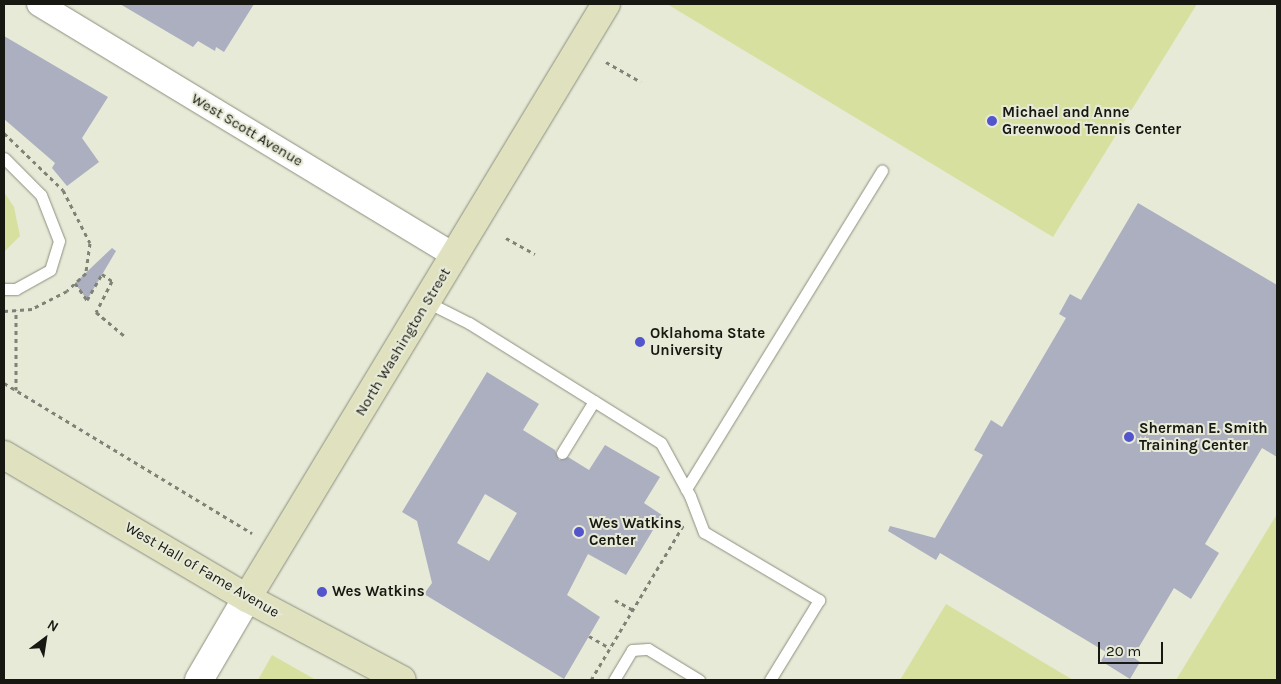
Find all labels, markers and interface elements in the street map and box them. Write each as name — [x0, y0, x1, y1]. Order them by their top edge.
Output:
street label: West Scott Avenue — [188, 90, 306, 170]
place label: Michael and Anne Greenwood Tennis Center — [1002, 103, 1181, 138]
marker: Michael and Anne Greenwood Tennis Center — [986, 115, 998, 127]
street label: North Washington Street — [352, 265, 454, 419]
place label: Oklahoma State University — [650, 324, 765, 359]
marker: Oklahoma State University — [634, 336, 646, 348]
place label: Sherman E. Smith Training Center — [1139, 419, 1268, 454]
marker: Sherman E. Smith Training Center — [1123, 431, 1135, 443]
place label: Wes Watkins Center — [589, 514, 682, 549]
street label: West Hall of Fame Avenue — [122, 518, 282, 622]
marker: Wes Watkins Center — [573, 526, 585, 538]
place label: Wes Watkins — [332, 583, 425, 601]
marker: Wes Watkins — [316, 586, 328, 598]
north arrow — [20, 614, 70, 664]
text: N — [44, 616, 62, 636]
scale bar — [1101, 632, 1166, 664]
text: 20 m — [1106, 642, 1141, 660]

